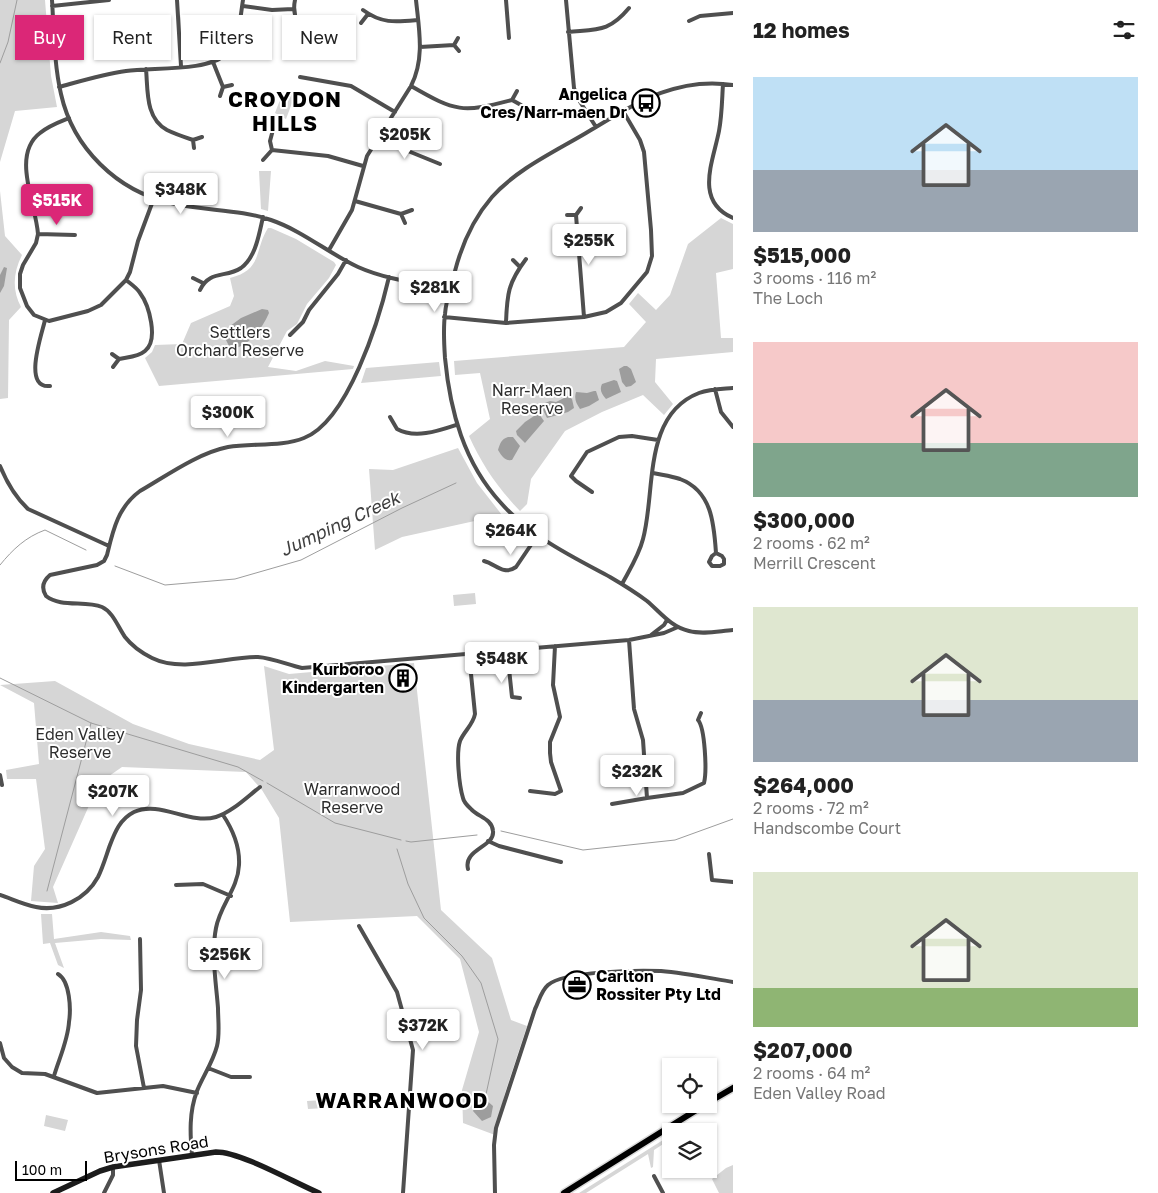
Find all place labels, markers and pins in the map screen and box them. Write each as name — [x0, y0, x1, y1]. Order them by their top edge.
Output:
place label: Angelica Cres/Narr-maen Dr — [480, 84, 627, 122]
bus stop icon: Angelica Cres/Narr-maen Dr — [631, 88, 661, 118]
pin: $205K — [370, 118, 440, 160]
pin: $348K — [146, 172, 216, 215]
pin: $515K — [22, 184, 92, 226]
pin: $255K — [554, 224, 624, 266]
pin: $281K — [400, 270, 470, 313]
pin: $300K — [193, 396, 263, 438]
pin: $264K — [476, 514, 546, 556]
pin: $548K — [467, 642, 537, 684]
place label: Kurboroo Kindergarten — [282, 659, 384, 697]
building icon: Kurboroo Kindergarten — [388, 663, 418, 693]
pin: $232K — [602, 754, 672, 797]
pin: $207K — [78, 774, 148, 817]
pin: $256K — [190, 938, 260, 980]
place label: Carlton Rossiter Pty Ltd — [596, 966, 721, 1004]
office icon: Carlton Rossiter Pty Ltd — [562, 970, 592, 1000]
pin: $372K — [388, 1008, 458, 1051]

